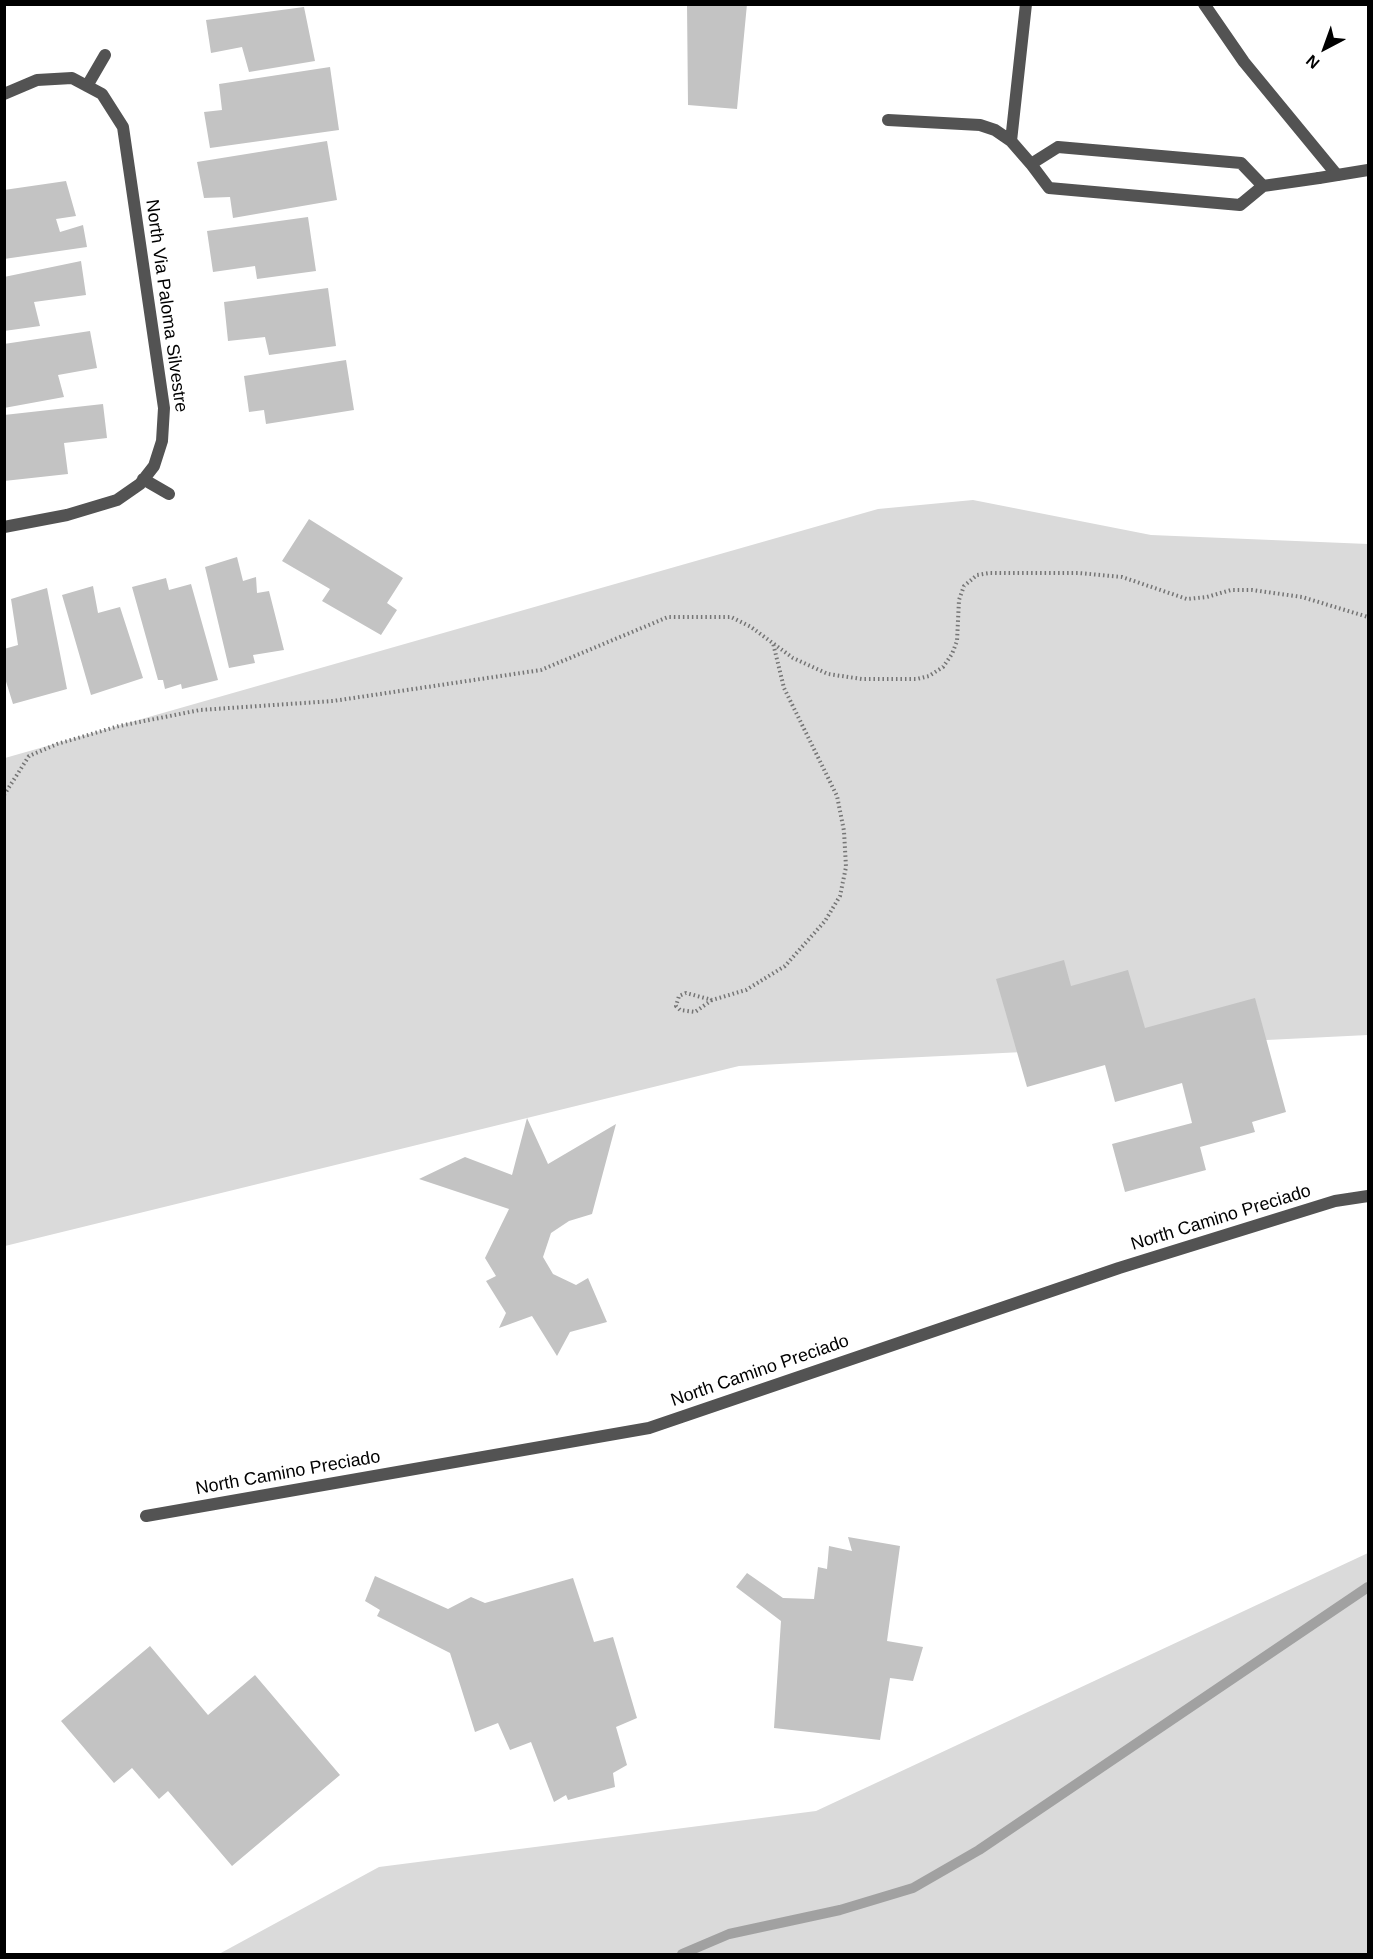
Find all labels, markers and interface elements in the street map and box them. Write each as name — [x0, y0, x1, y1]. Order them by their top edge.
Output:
north arrow — [1295, 18, 1355, 78]
text: N — [1303, 52, 1323, 72]
street label: North Via Paloma Silvestre — [140, 198, 192, 414]
street label: North Camino Preciado — [1128, 1180, 1314, 1256]
street label: North Camino Preciado — [668, 1330, 852, 1412]
street label: North Camino Preciado — [194, 1446, 382, 1500]

